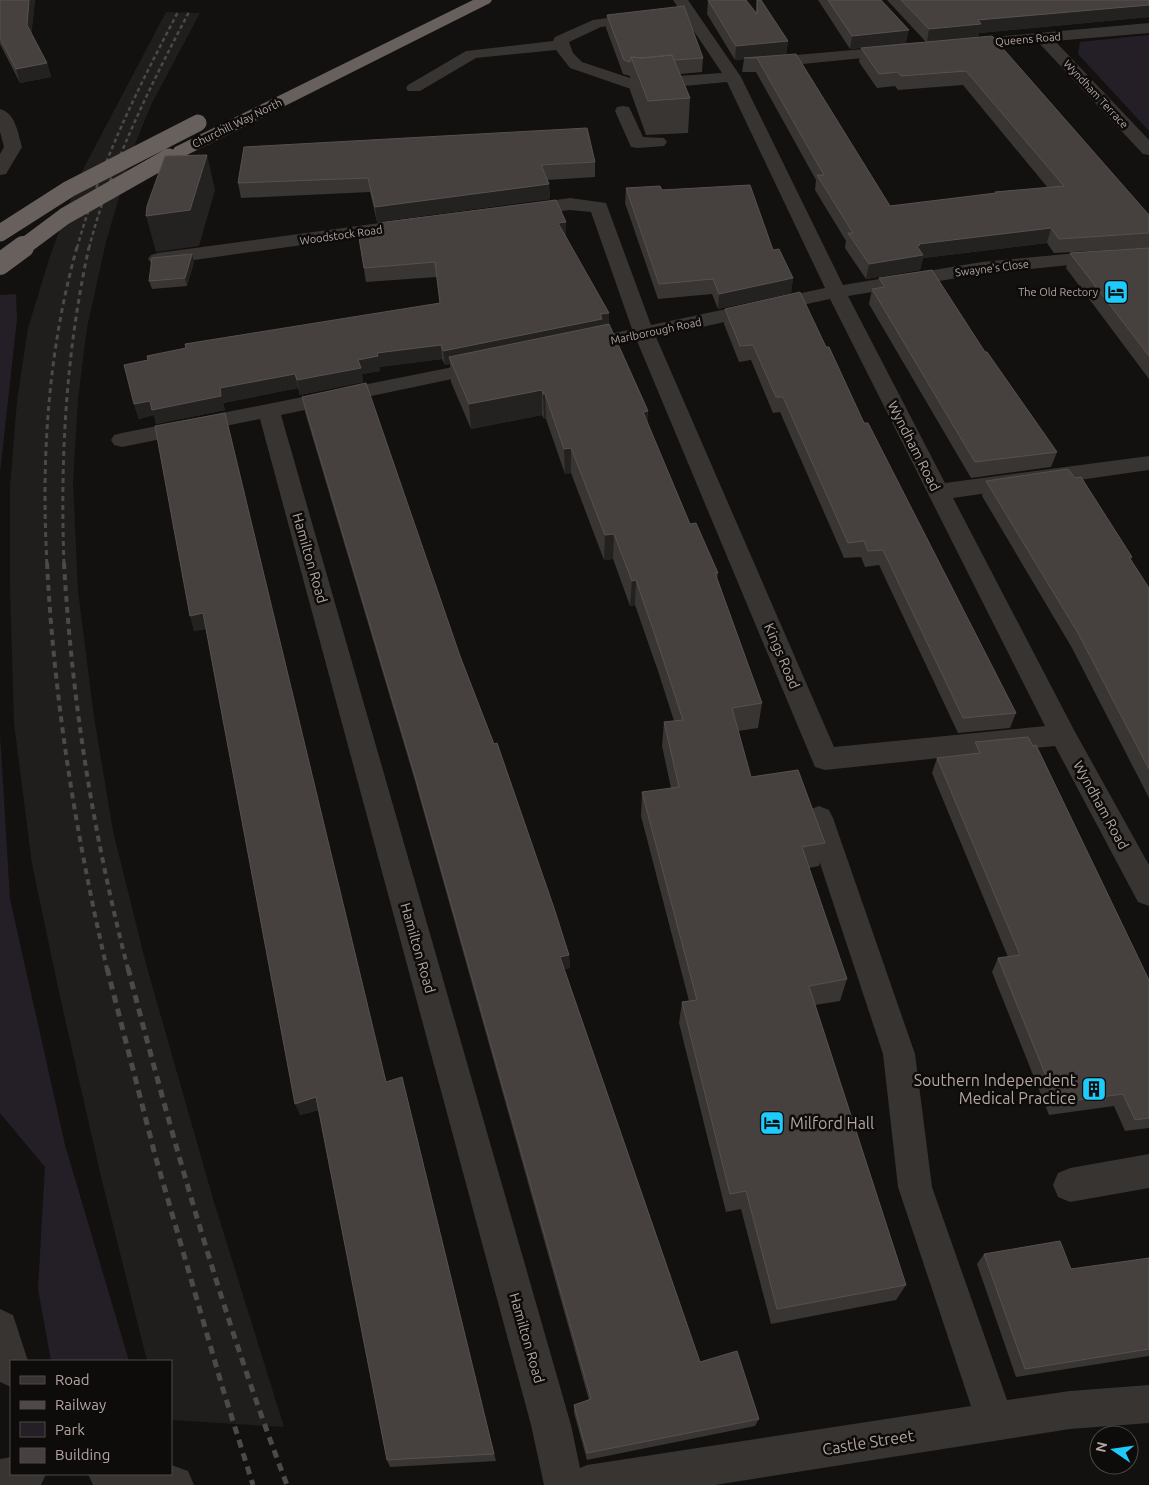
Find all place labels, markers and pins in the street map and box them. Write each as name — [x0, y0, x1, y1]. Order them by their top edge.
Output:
hotel icon: The Old Rectory — [1103, 279, 1129, 305]
place label: The Old Rectory — [1018, 286, 1099, 298]
place label: Southern Independent Medical Practice — [914, 1071, 1077, 1107]
building icon: Southern Independent Medical Practice — [1081, 1076, 1107, 1102]
hotel icon: Milford Hall — [759, 1110, 785, 1136]
place label: Milford Hall — [790, 1114, 874, 1132]

